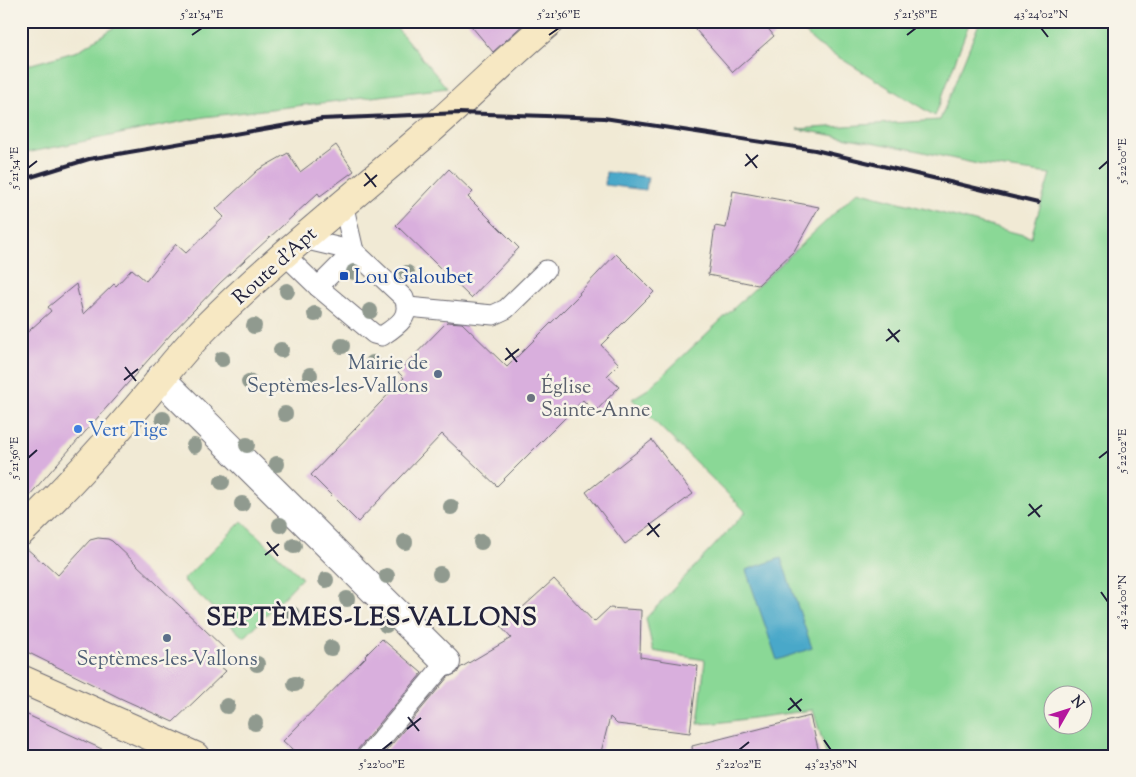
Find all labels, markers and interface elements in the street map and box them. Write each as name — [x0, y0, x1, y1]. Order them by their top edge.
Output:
text: 5°21'54"E — [180, 6, 224, 24]
text: 5°21'56"E — [537, 6, 581, 24]
text: 5°21'58"E — [894, 6, 938, 24]
text: 43°24'02"N — [1014, 6, 1068, 24]
text: 5°22'00"E — [1114, 138, 1132, 185]
text: 5°21'54"E — [6, 146, 24, 190]
street label: Route d'Apt — [227, 221, 324, 313]
place label: Lou Galoubet — [354, 264, 473, 293]
marker: Lou Galoubet — [338, 270, 350, 282]
place label: Mairie de Septèmes-les-Vallons — [247, 350, 428, 402]
marker: Mairie de Septèmes-les-Vallons — [432, 368, 444, 380]
place label: Église Sainte-Anne — [541, 373, 650, 426]
marker: Église Sainte-Anne — [525, 392, 537, 404]
place label: Vert Tige — [88, 417, 168, 446]
marker: Vert Tige — [72, 423, 84, 435]
text: 5°22'02"E — [1114, 428, 1132, 474]
text: 5°21'56"E — [6, 436, 24, 480]
text: 43°24'00"N — [1114, 574, 1132, 629]
district label: SEPTÈMES-LES-VALLONS — [206, 601, 538, 637]
marker: Septèmes-les-Vallons — [161, 632, 173, 644]
place label: Septèmes-les-Vallons — [76, 646, 258, 675]
north arrow — [1044, 684, 1094, 734]
text: N — [1065, 692, 1088, 714]
text: 5°22'00"E — [358, 756, 405, 774]
text: 5°22'02"E — [716, 756, 762, 774]
text: 43°23'58"N — [805, 756, 857, 774]

